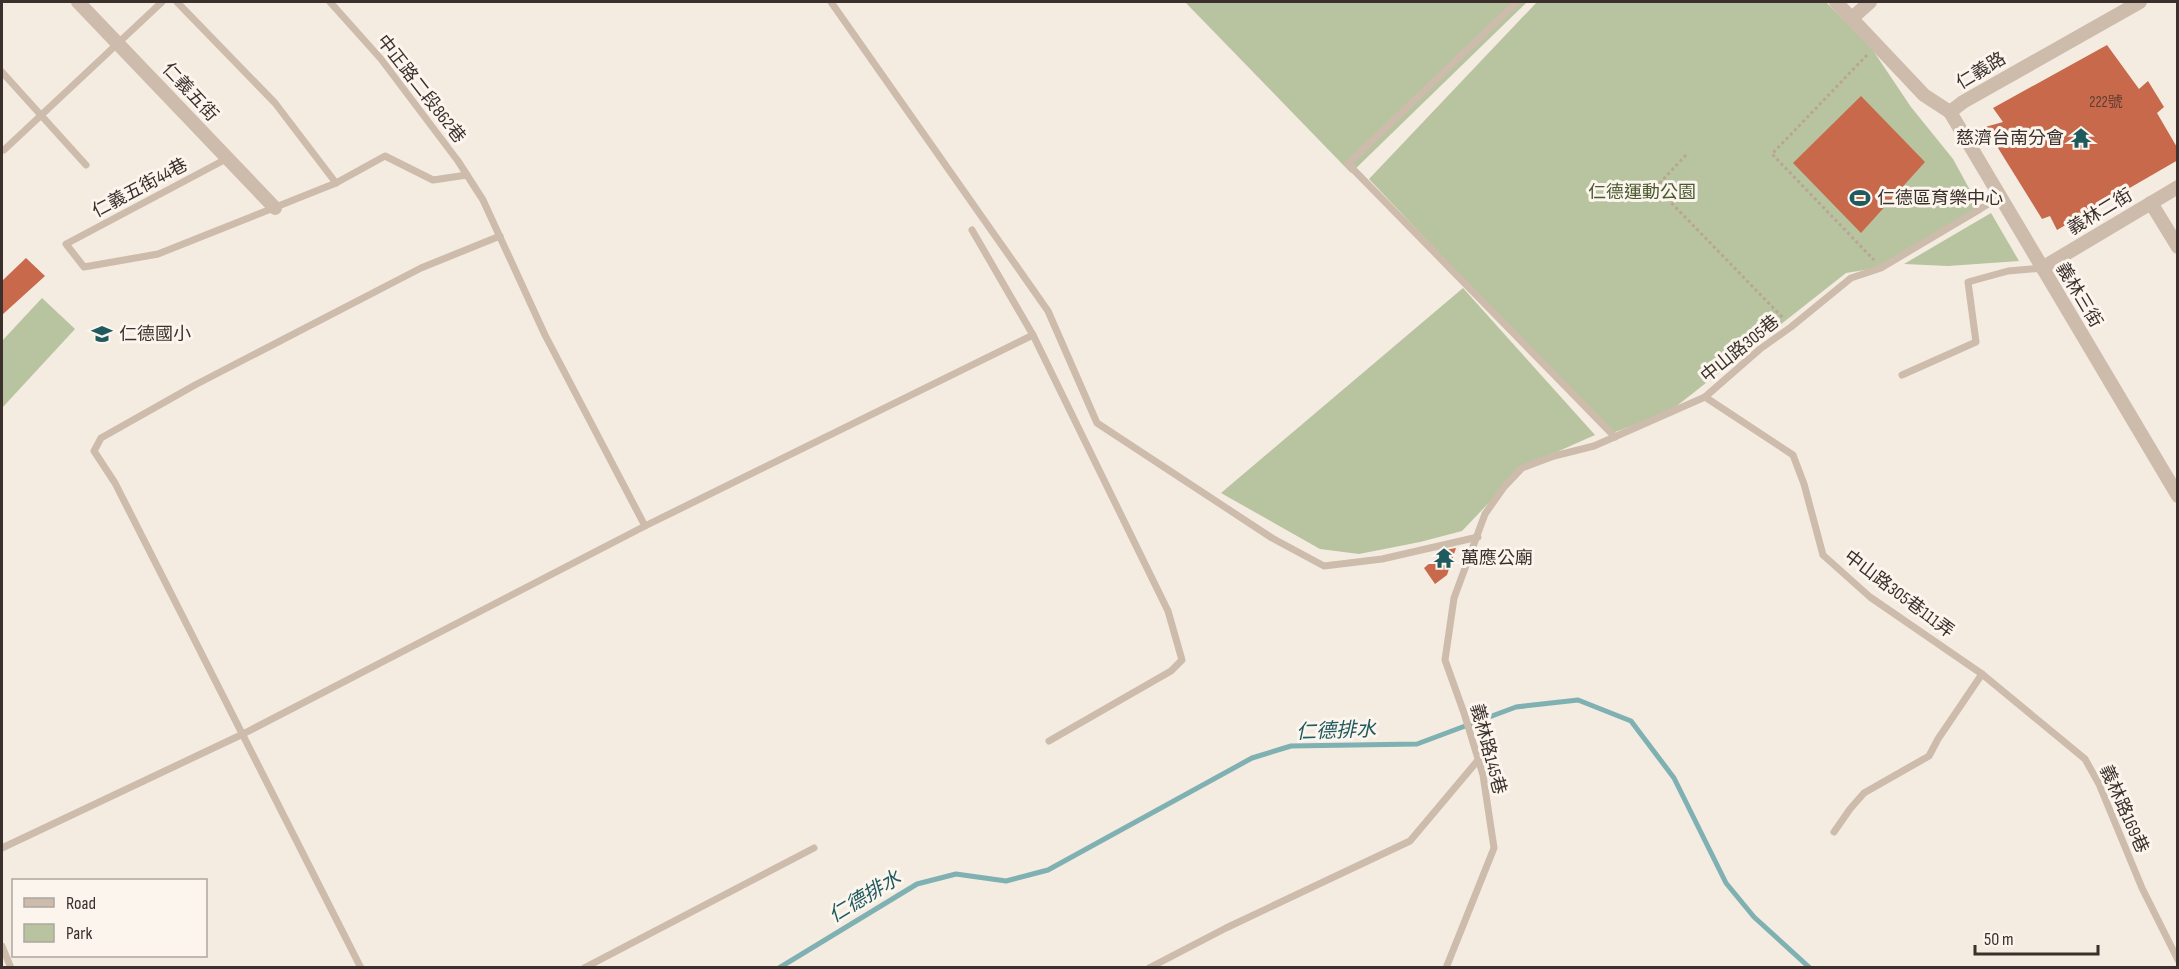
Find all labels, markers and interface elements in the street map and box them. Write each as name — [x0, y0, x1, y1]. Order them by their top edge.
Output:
street label: 中正路二段862巷 — [372, 31, 470, 147]
street label: 仁義路 — [1952, 48, 2010, 94]
street label: 仁義五街 — [158, 59, 222, 125]
house number: 222號 — [2089, 93, 2123, 112]
temple icon: 慈濟台南分會 — [2069, 126, 2093, 150]
place label: 慈濟台南分會 — [1956, 128, 2064, 149]
street label: 仁義五街44巷 — [89, 154, 191, 222]
park label: 仁德運動公園 — [1588, 182, 1696, 203]
street label: 義林二街 — [2064, 184, 2136, 240]
sports icon: 仁德區育樂中心 — [1848, 186, 1872, 210]
place label: 仁德區育樂中心 — [1877, 188, 2003, 209]
street label: 義林三街 — [2051, 259, 2107, 331]
street label: 中山路305巷 — [1697, 311, 1783, 387]
school or university icon: 仁德國小 — [90, 322, 114, 346]
place label: 仁德國小 — [119, 324, 191, 345]
temple icon: 萬應公廟 — [1432, 546, 1456, 570]
street label: 中山路305巷111弄 — [1840, 546, 1958, 642]
place label: 萬應公廟 — [1461, 548, 1533, 569]
street label: 義林路145巷 — [1466, 701, 1510, 797]
water label: 仁德排水 — [1296, 718, 1377, 744]
street label: 義林路169巷 — [2095, 762, 2153, 856]
water label: 仁德排水 — [825, 866, 906, 928]
legend — [12, 879, 207, 957]
text: Road — [66, 893, 96, 914]
scale bar — [1975, 918, 2098, 956]
text: Park — [66, 923, 92, 944]
text: 50 m — [1984, 929, 2014, 950]

